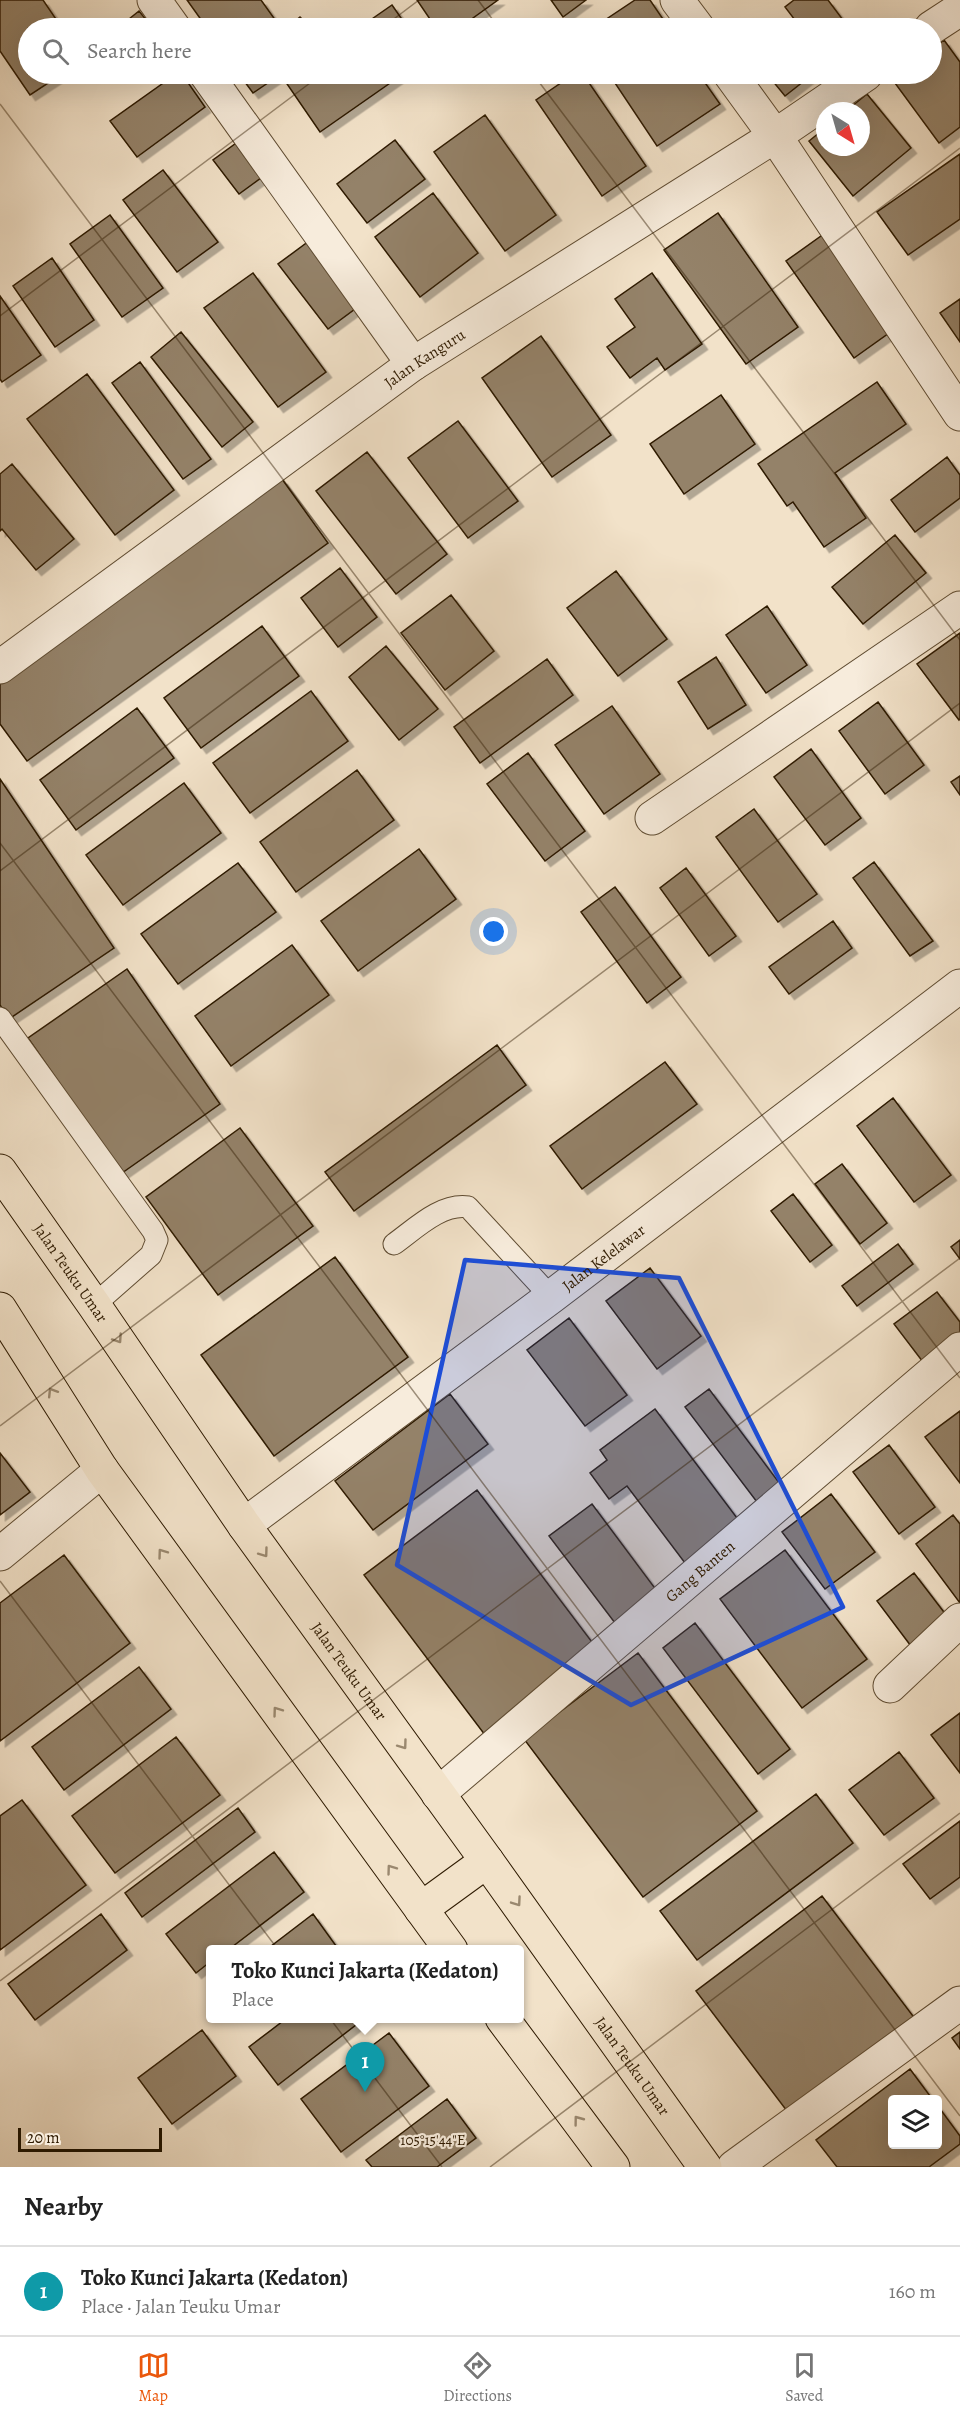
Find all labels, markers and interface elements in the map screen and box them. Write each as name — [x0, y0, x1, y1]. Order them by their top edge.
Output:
search box — [18, 18, 942, 84]
icon: search — [39, 35, 72, 68]
text: Search here — [87, 36, 192, 66]
north arrow — [816, 102, 870, 156]
street label: Jalan Kanguru — [380, 324, 470, 394]
your location — [479, 917, 508, 946]
street label: Jalan Teuku Umar — [28, 1219, 113, 1327]
street label: Jalan Kelelawar — [558, 1219, 650, 1297]
one-way arrow — [111, 1333, 122, 1344]
one-way arrow — [48, 1388, 60, 1398]
street label: Gang Banten — [661, 1536, 740, 1608]
one-way arrow — [256, 1546, 267, 1557]
one-way arrow — [158, 1548, 169, 1559]
street label: Jalan Teuku Umar — [306, 1618, 392, 1725]
one-way arrow — [273, 1706, 284, 1717]
one-way arrow — [395, 1738, 406, 1749]
one-way arrow — [388, 1864, 399, 1875]
one-way arrow — [510, 1896, 521, 1907]
popup — [206, 1945, 524, 2023]
text: Toko Kunci Jakarta (Kedaton) — [231, 1956, 499, 1986]
text: Place — [231, 1986, 274, 2013]
street label: Jalan Teuku Umar — [589, 2013, 675, 2120]
pin: 1 — [346, 2042, 385, 2092]
map controls — [888, 2095, 942, 2149]
button: layers — [888, 2095, 942, 2149]
one-way arrow — [574, 2116, 585, 2127]
scale bar — [18, 2125, 162, 2152]
text: 20 m — [27, 2127, 60, 2149]
text: 105°15'44"E — [400, 2130, 466, 2150]
text: Nearby — [24, 2189, 103, 2224]
text: Toko Kunci Jakarta (Kedaton) — [81, 2263, 348, 2293]
text: 1 — [40, 2278, 47, 2305]
text: 160 m — [889, 2278, 936, 2305]
text: Place · Jalan Teuku Umar — [81, 2293, 281, 2320]
tab: Map — [137, 2349, 170, 2407]
tab: Directions — [443, 2349, 512, 2407]
tab: Saved — [785, 2349, 823, 2407]

